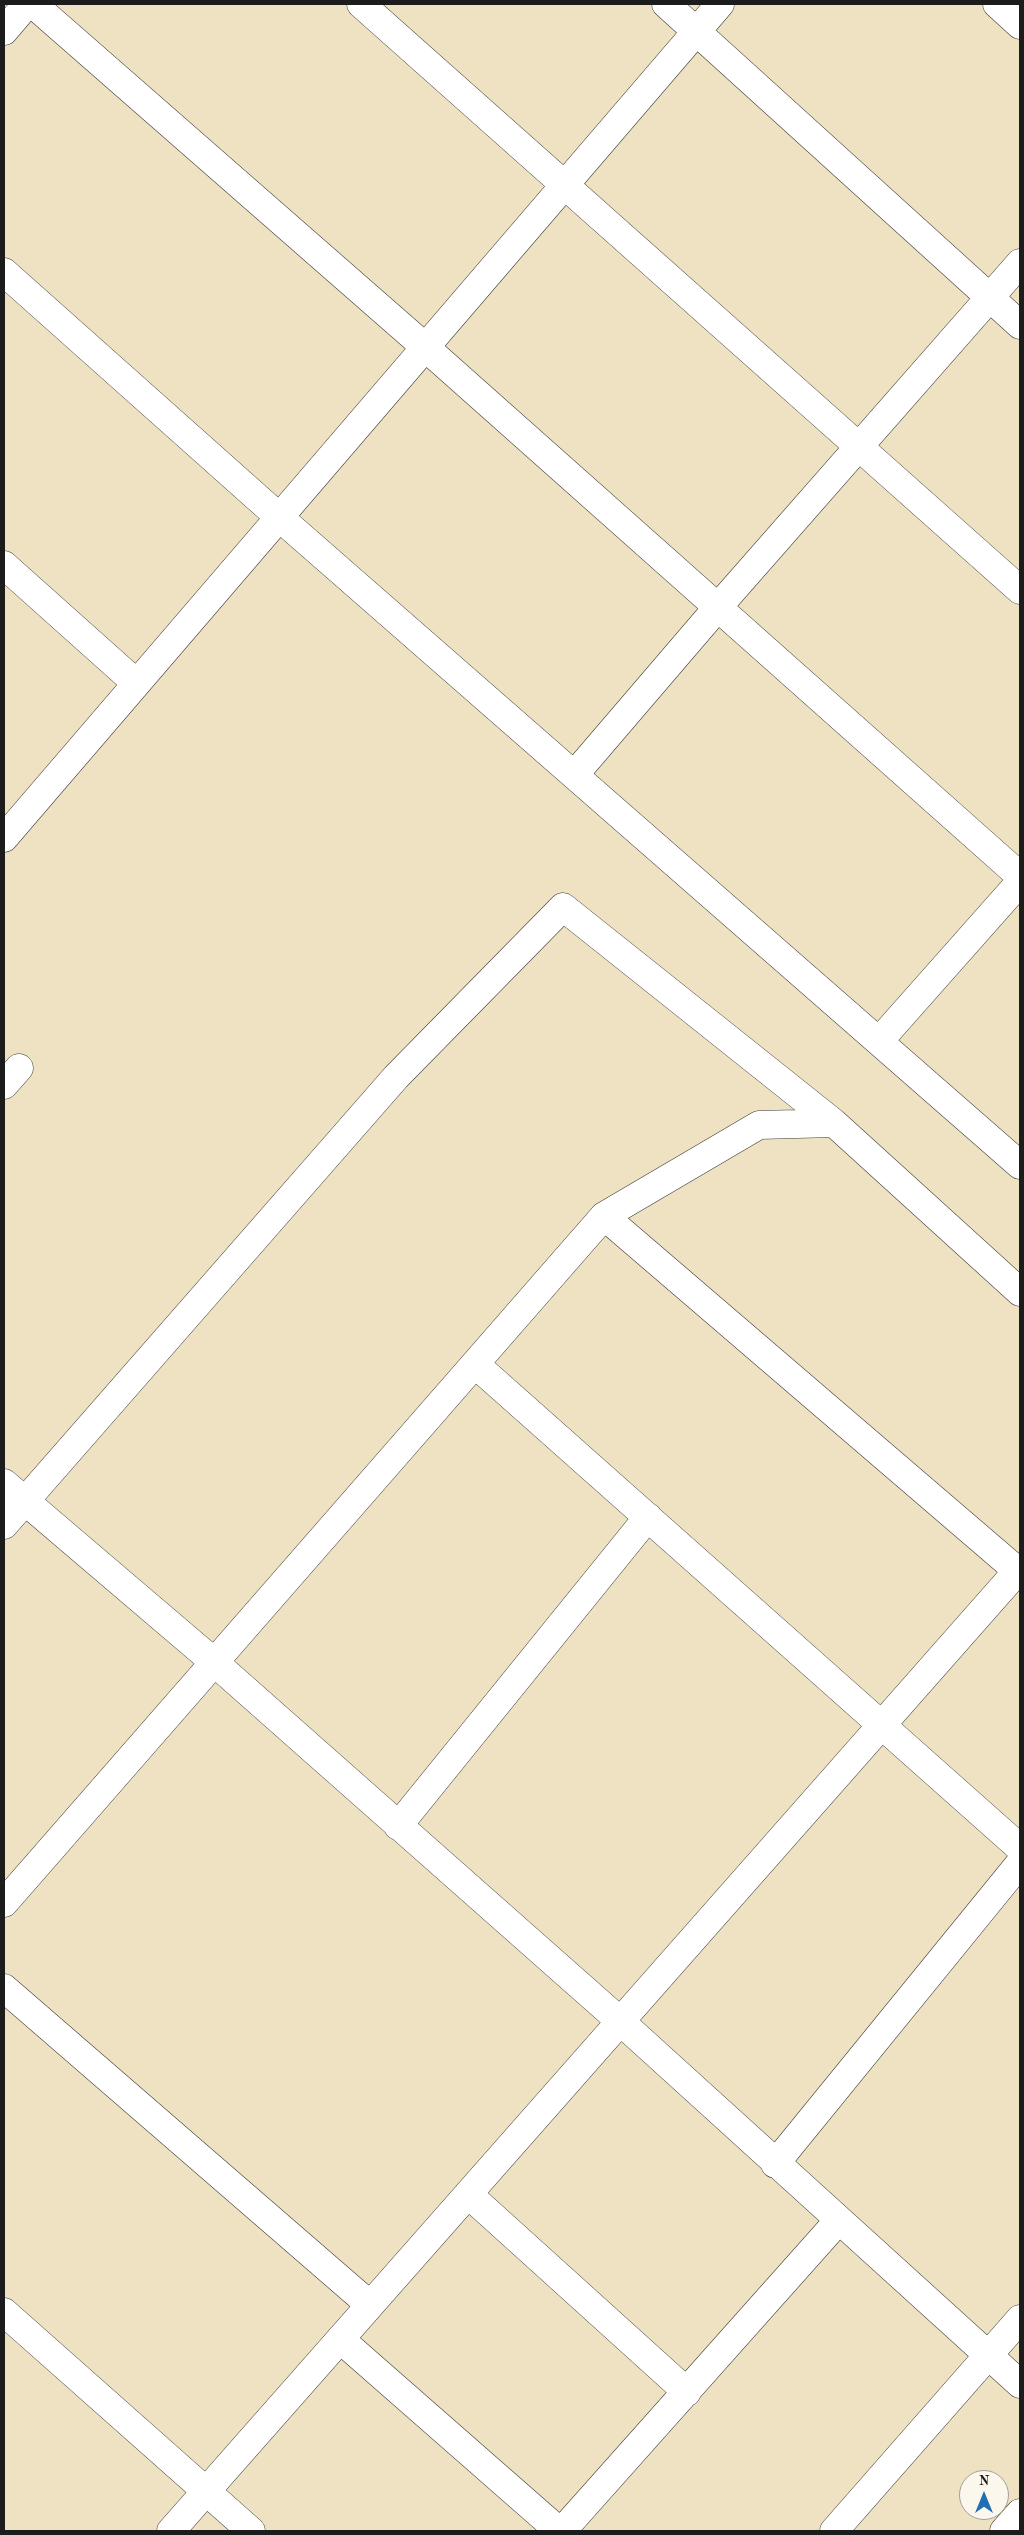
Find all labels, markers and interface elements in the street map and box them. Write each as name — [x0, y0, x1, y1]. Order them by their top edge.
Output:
north arrow — [959, 2470, 1009, 2520]
text: N — [979, 2474, 989, 2488]

